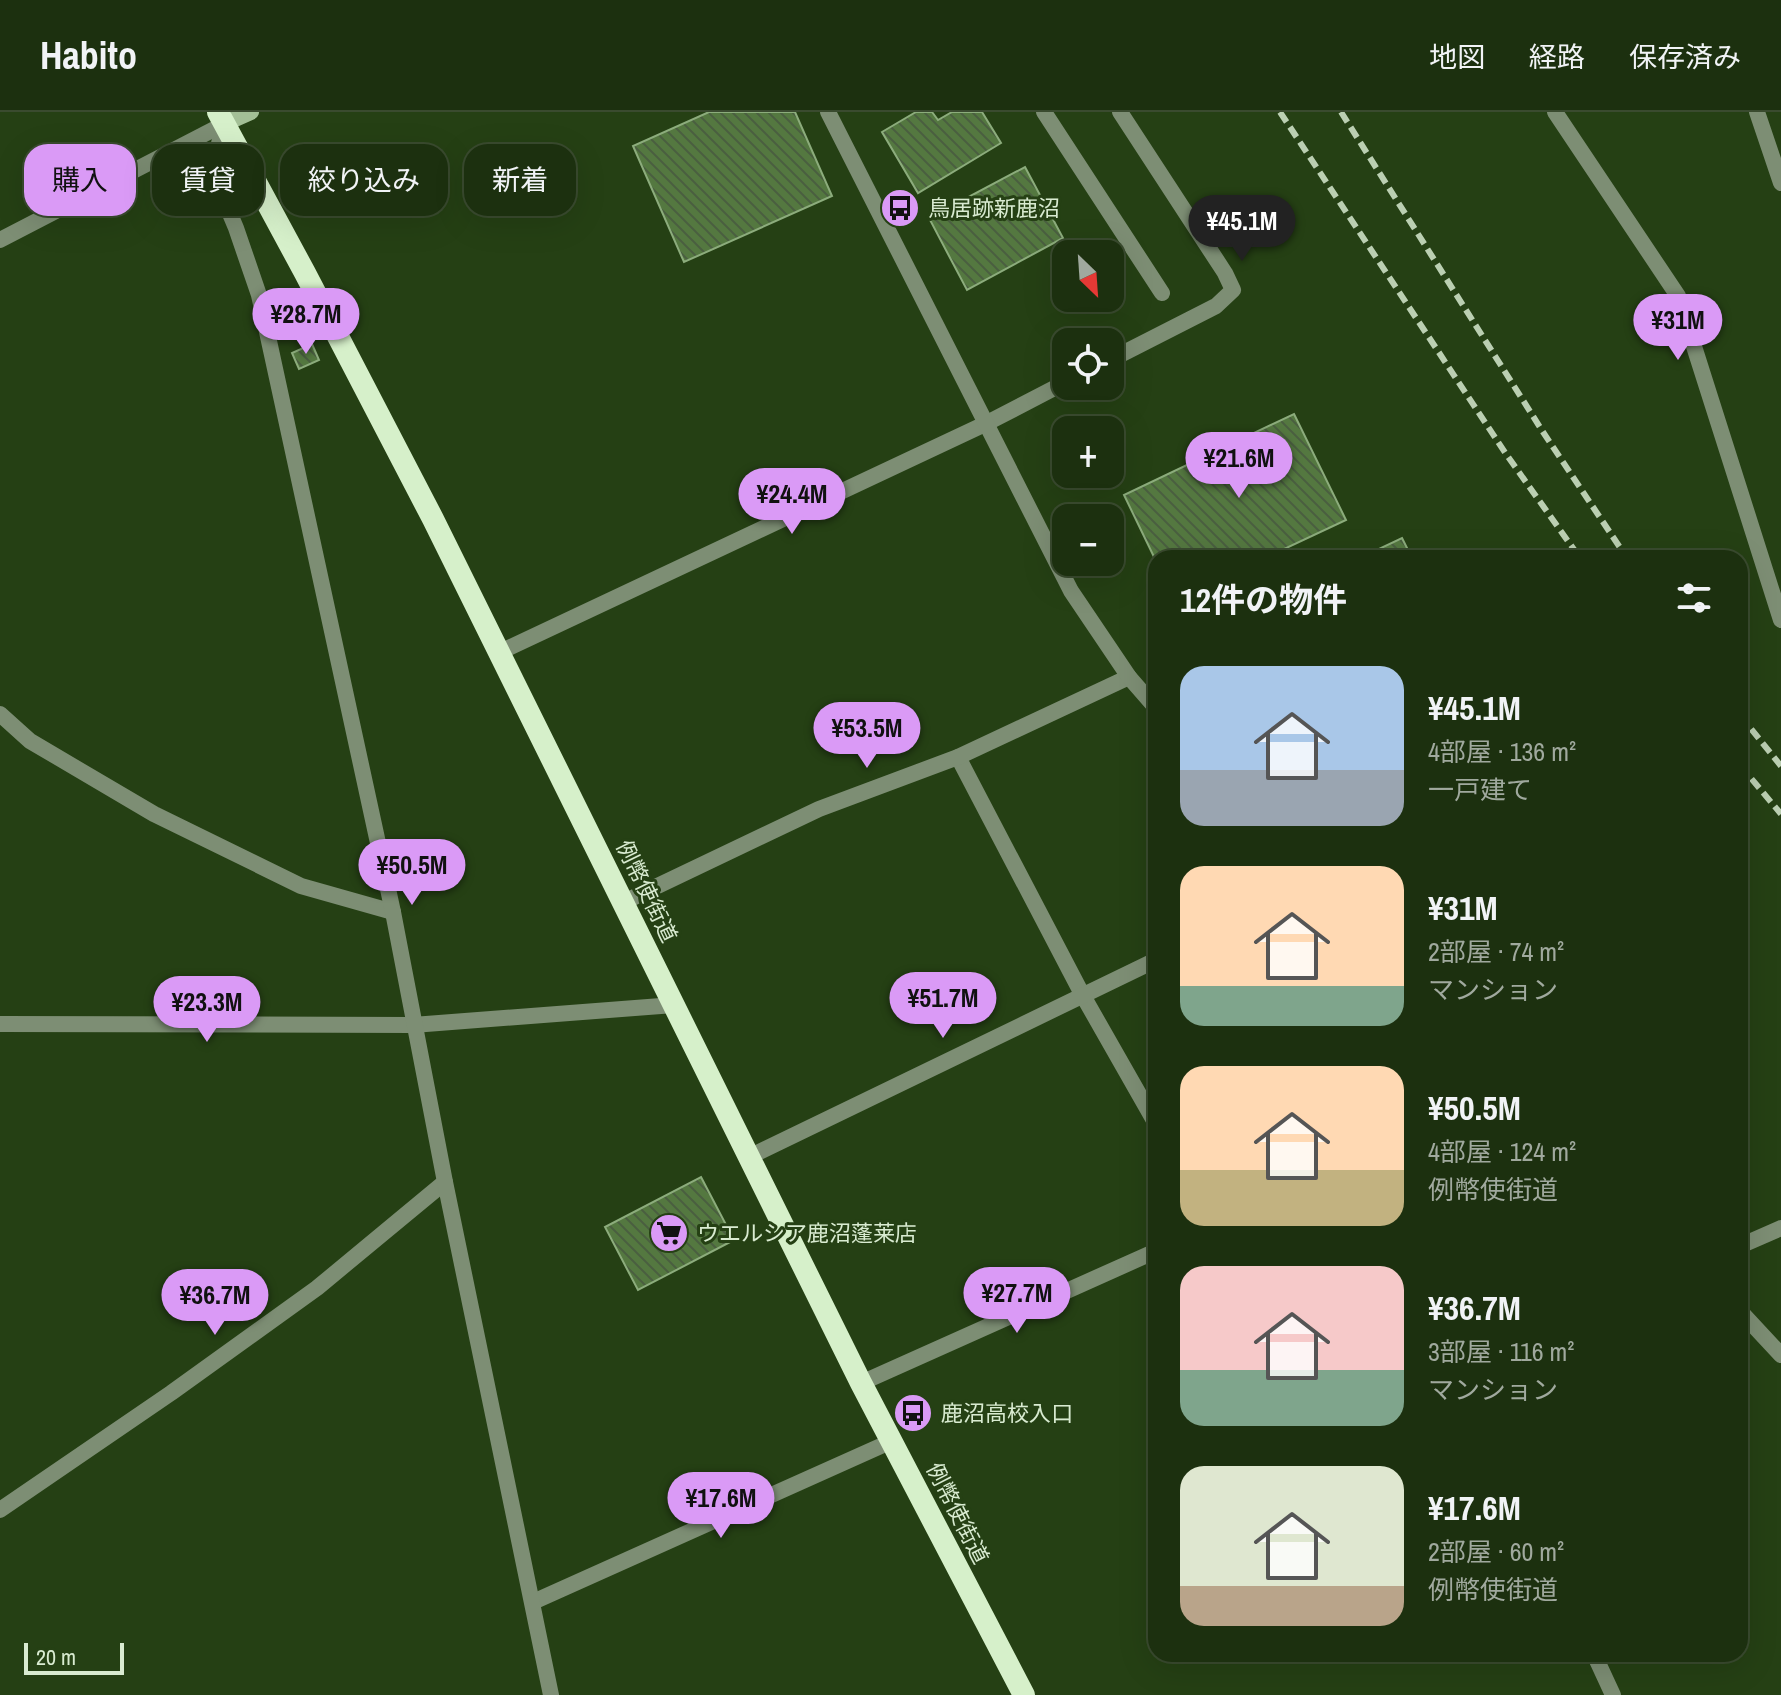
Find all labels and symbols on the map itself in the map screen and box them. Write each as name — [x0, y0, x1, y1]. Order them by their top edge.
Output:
bus stop icon: 鳥居跡新鹿沼 — [879, 187, 921, 229]
place label: 鳥居跡新鹿沼 — [928, 193, 1060, 223]
pin: ¥45.1M — [1177, 195, 1307, 263]
north arrow — [1052, 240, 1124, 312]
pin: ¥28.7M — [241, 288, 371, 356]
pin: ¥31M — [1631, 294, 1725, 362]
pin: ¥21.6M — [1174, 432, 1304, 500]
pin: ¥24.4M — [727, 468, 857, 536]
pin: ¥53.5M — [802, 702, 932, 770]
street label: 例幣使街道 — [609, 835, 685, 947]
pin: ¥50.5M — [347, 839, 477, 907]
pin: ¥51.7M — [878, 972, 1008, 1040]
pin: ¥23.3M — [142, 976, 272, 1044]
supermarket icon: ウエルシア鹿沼蓬莱店 — [648, 1212, 690, 1254]
place label: ウエルシア鹿沼蓬莱店 — [697, 1218, 917, 1248]
pin: ¥27.7M — [952, 1267, 1082, 1335]
pin: ¥36.7M — [150, 1269, 280, 1337]
bus stop icon: 鹿沼高校入口 — [892, 1392, 934, 1434]
place label: 鹿沼高校入口 — [941, 1398, 1073, 1428]
street label: 例幣使街道 — [920, 1457, 996, 1569]
pin: ¥17.6M — [656, 1472, 786, 1540]
scale bar — [24, 1639, 124, 1675]

